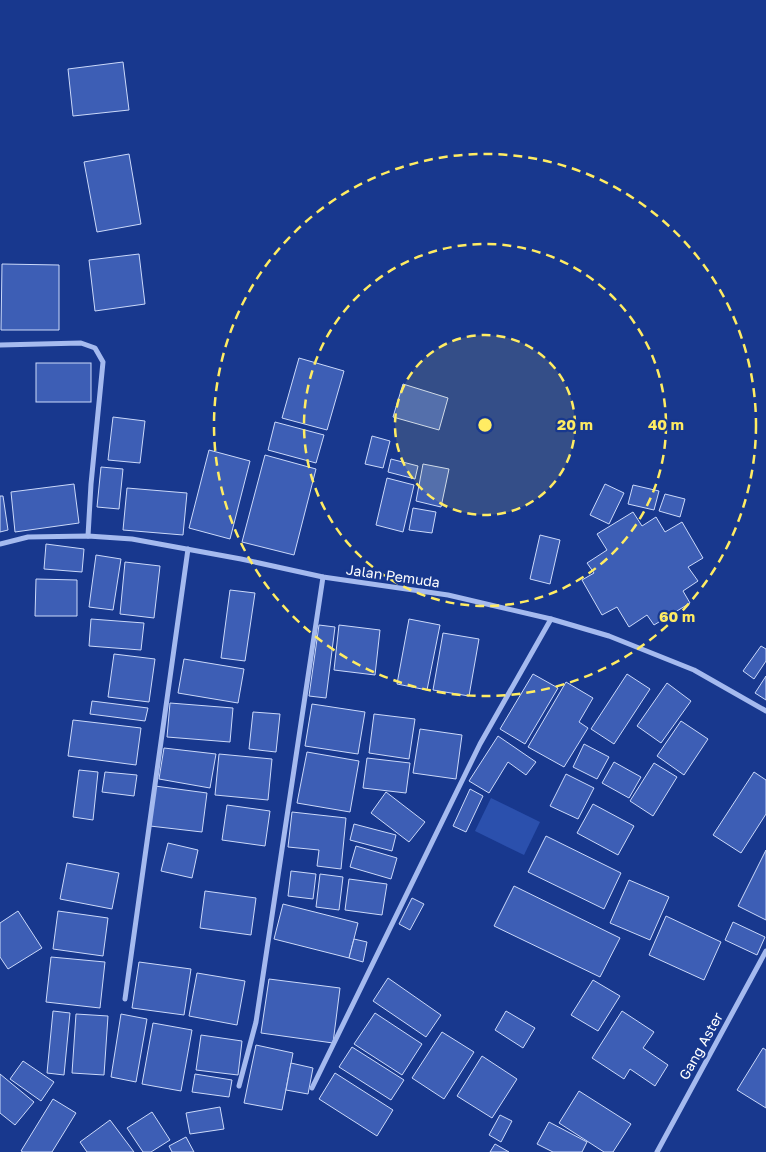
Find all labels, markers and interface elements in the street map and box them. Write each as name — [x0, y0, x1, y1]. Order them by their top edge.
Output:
text: 20 m — [557, 415, 593, 433]
text: 40 m — [648, 415, 684, 433]
centre of rings — [476, 416, 494, 434]
street label: Jalan Pemuda — [345, 560, 441, 591]
text: 60 m — [659, 607, 695, 625]
street label: Gang Aster — [675, 1009, 726, 1082]

